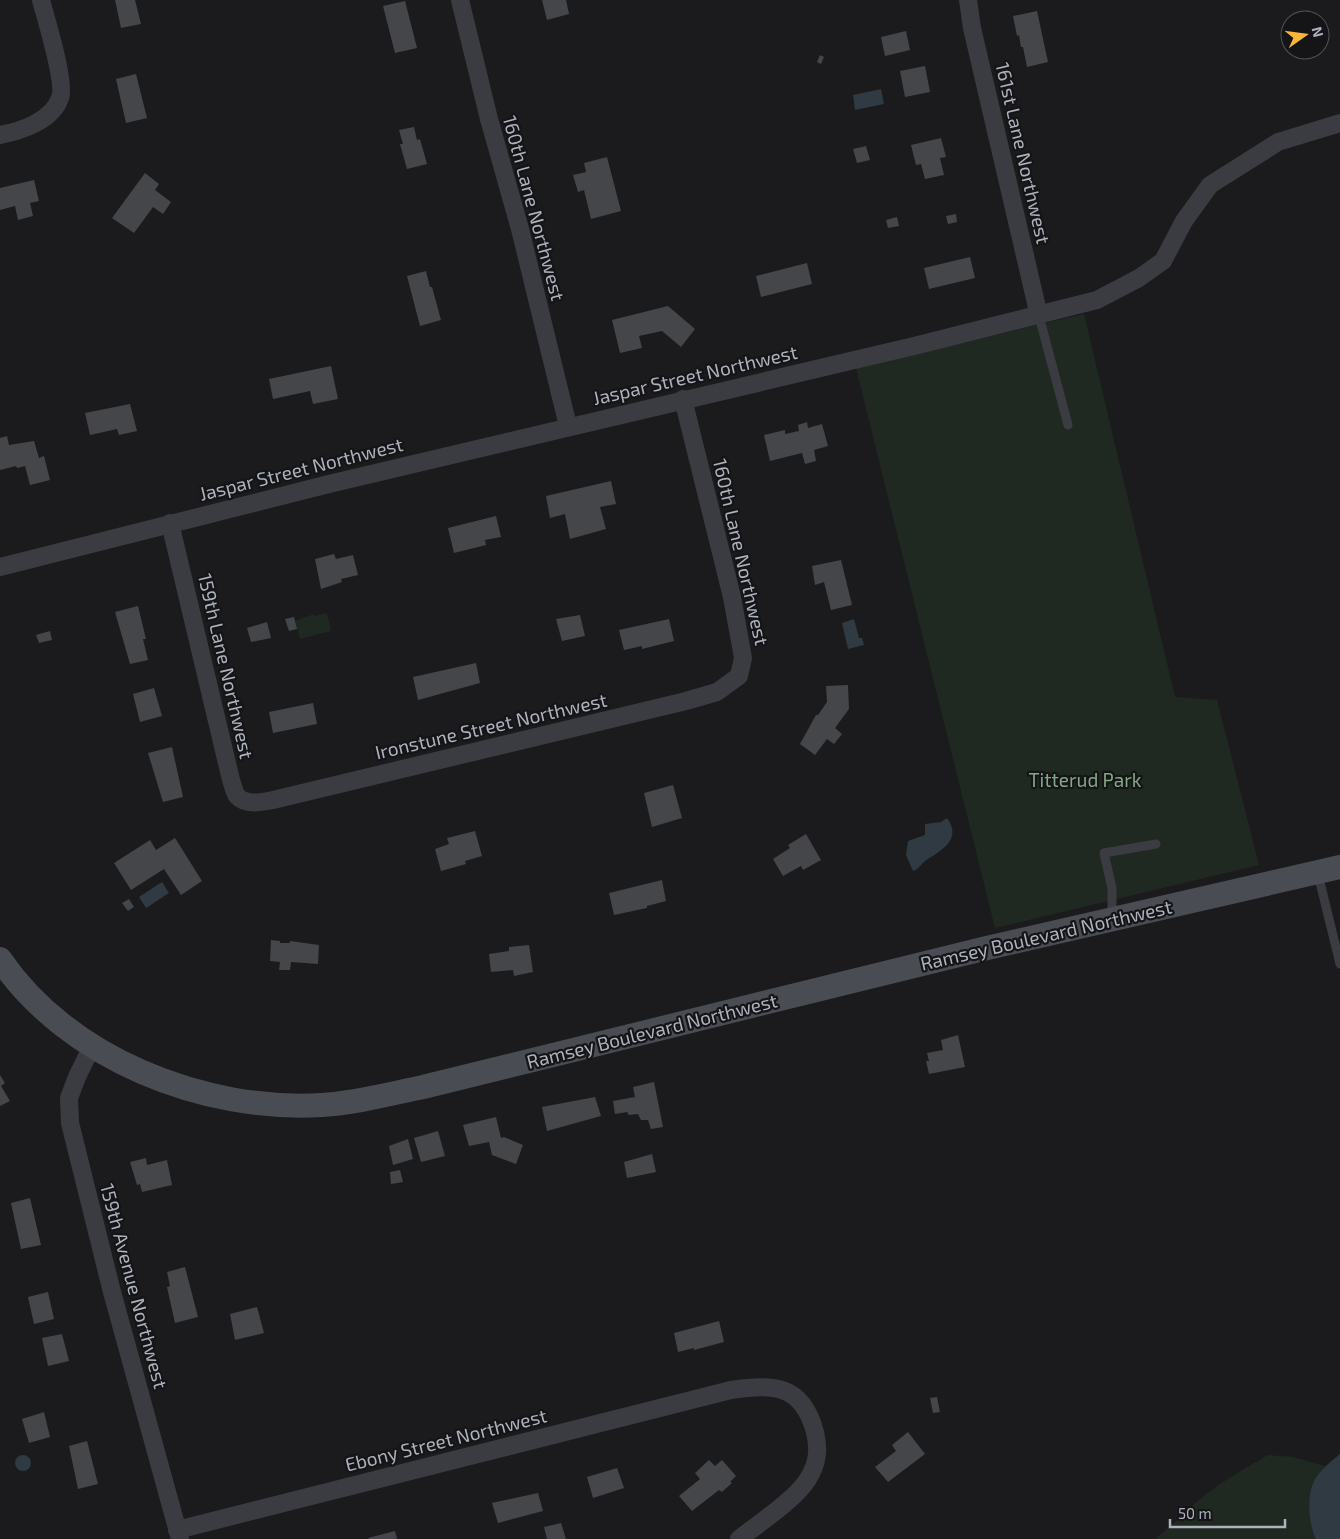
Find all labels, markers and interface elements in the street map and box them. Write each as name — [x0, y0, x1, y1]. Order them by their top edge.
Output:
north arrow — [1280, 10, 1330, 60]
text: N — [1309, 25, 1328, 39]
street label: 161st Lane Northwest — [991, 60, 1056, 246]
street label: 160th Lane Northwest — [499, 113, 570, 303]
street label: Jaspar Street Northwest — [590, 340, 799, 409]
street label: Jaspar Street Northwest — [197, 432, 405, 505]
street label: 160th Lane Northwest — [709, 456, 774, 647]
street label: 159th Lane Northwest — [194, 571, 259, 761]
street label: Ironstune Street Northwest — [373, 688, 609, 763]
park label: Titterud Park — [1029, 768, 1142, 791]
street label: Ramsey Boulevard Northwest — [918, 894, 1174, 975]
street label: Ramsey Boulevard Northwest — [524, 988, 780, 1073]
street label: 159th Avenue Northwest — [96, 1181, 173, 1391]
street label: Ebony Street Northwest — [343, 1403, 549, 1476]
scale bar — [1170, 1496, 1285, 1528]
text: 50 m — [1178, 1504, 1212, 1522]

